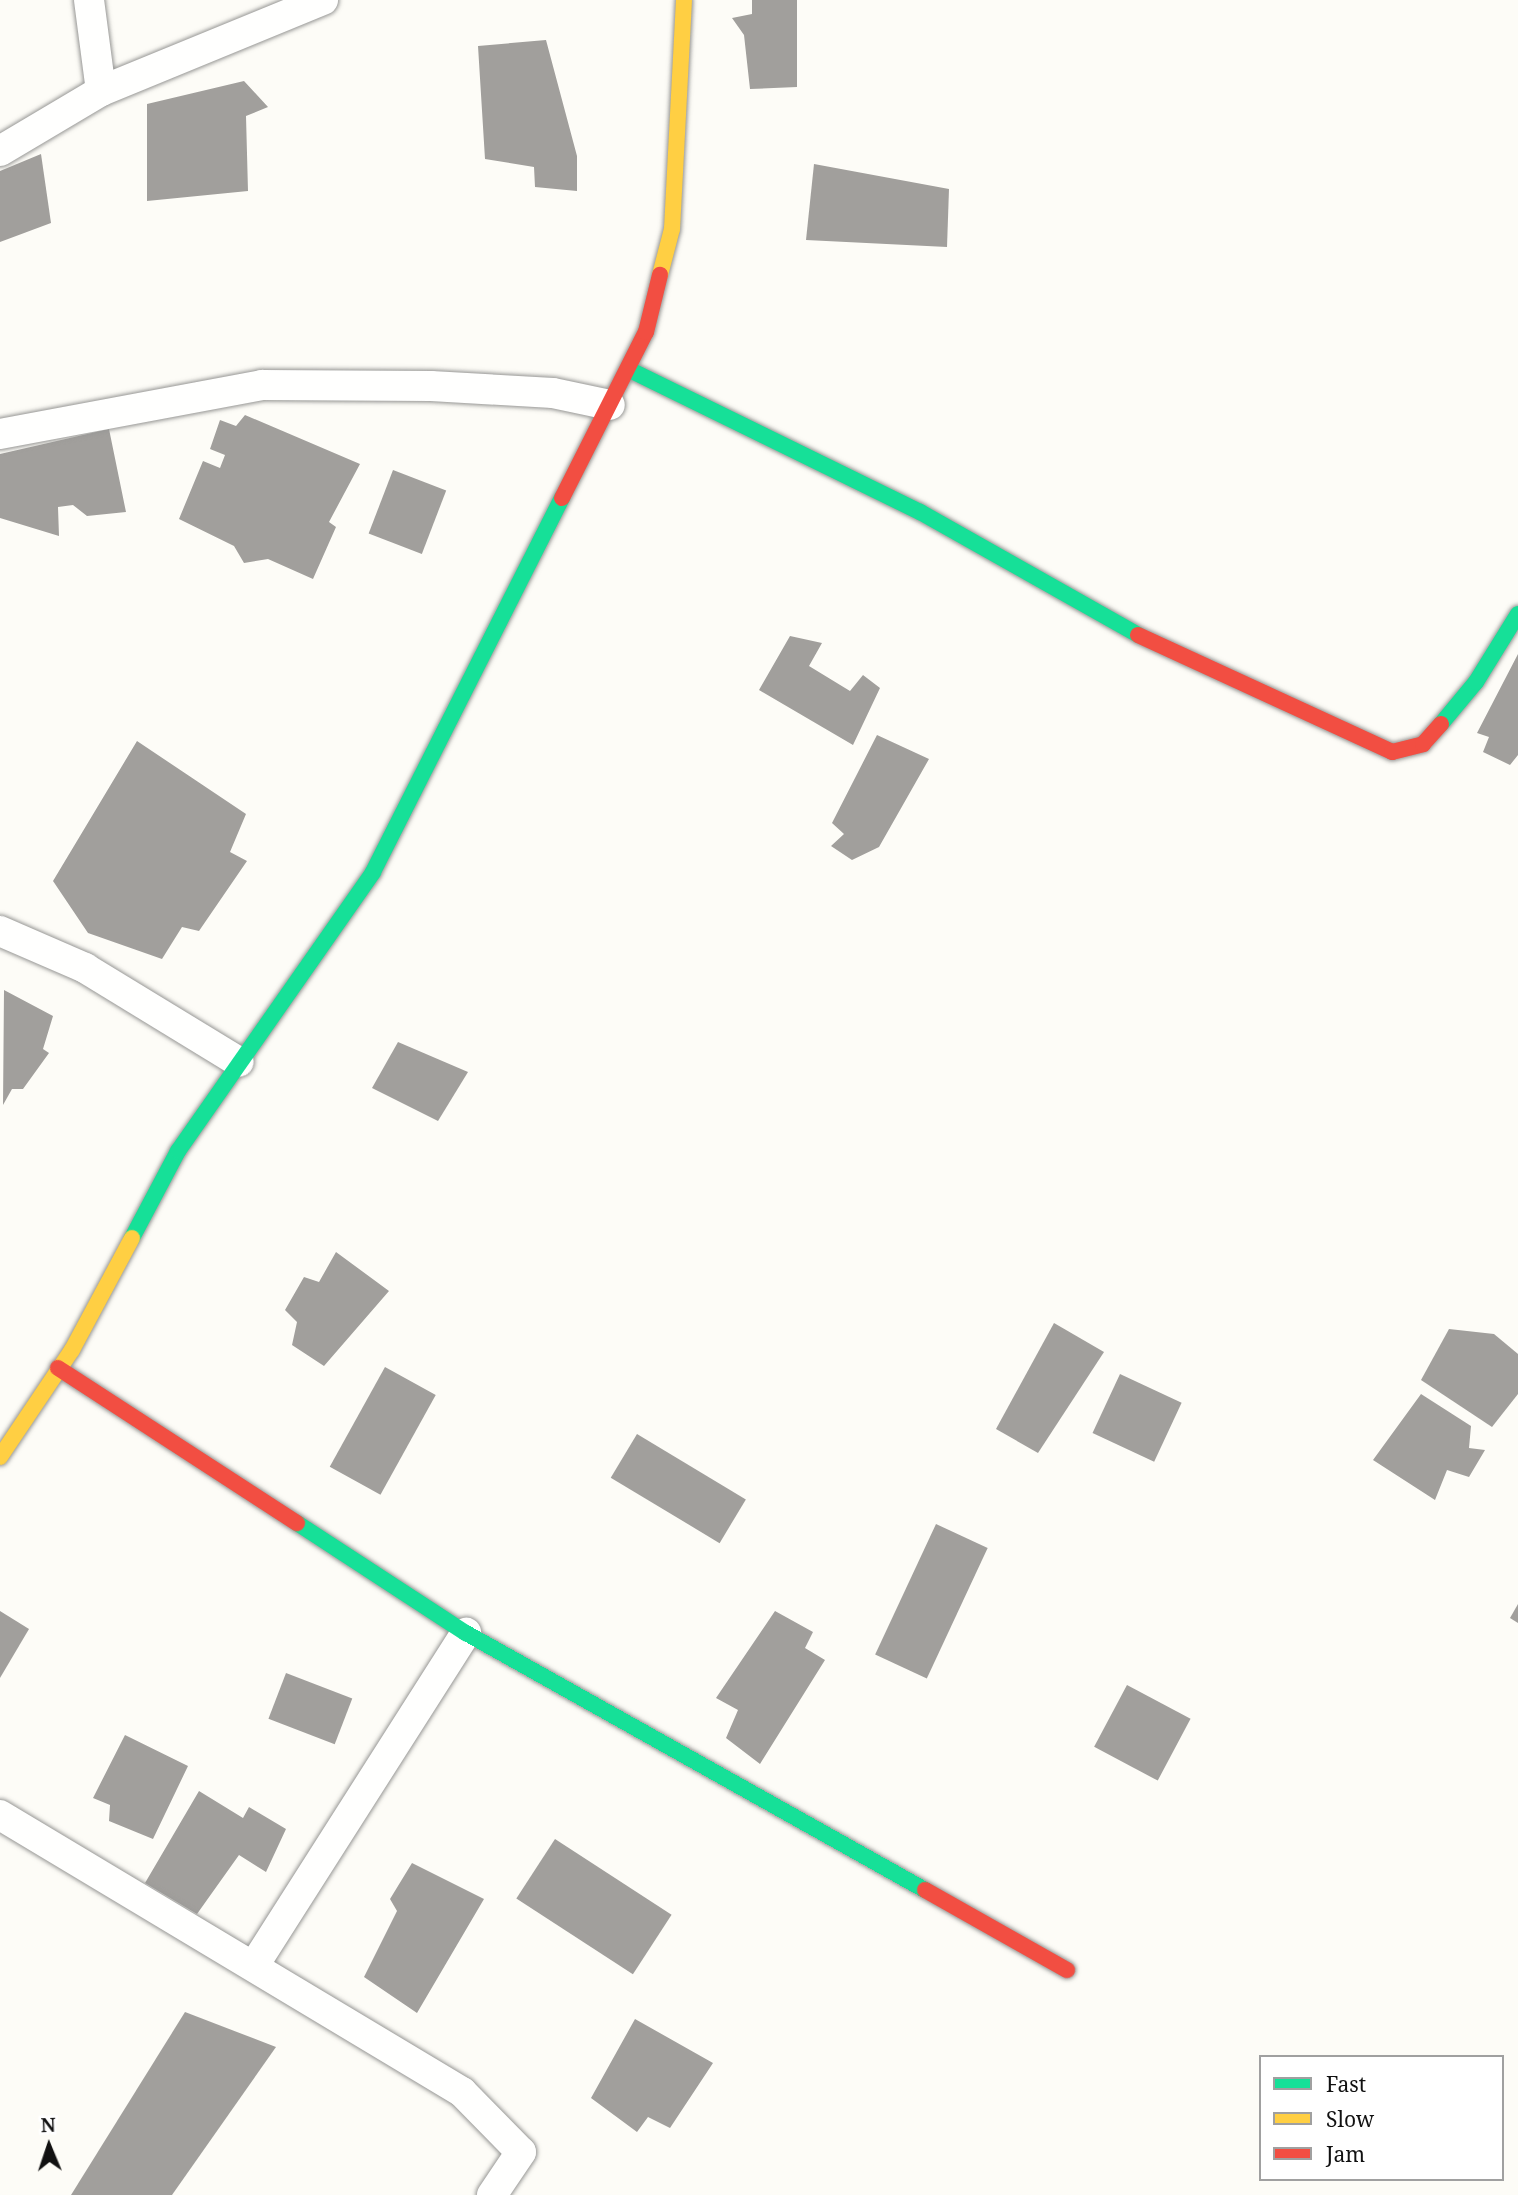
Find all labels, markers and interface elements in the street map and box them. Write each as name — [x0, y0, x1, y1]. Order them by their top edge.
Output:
legend — [1259, 2055, 1504, 2181]
text: Fast — [1326, 2070, 1366, 2098]
text: Slow — [1326, 2105, 1374, 2133]
north arrow — [14, 2111, 84, 2181]
text: N — [40, 2112, 56, 2138]
text: Jam — [1326, 2140, 1365, 2168]

